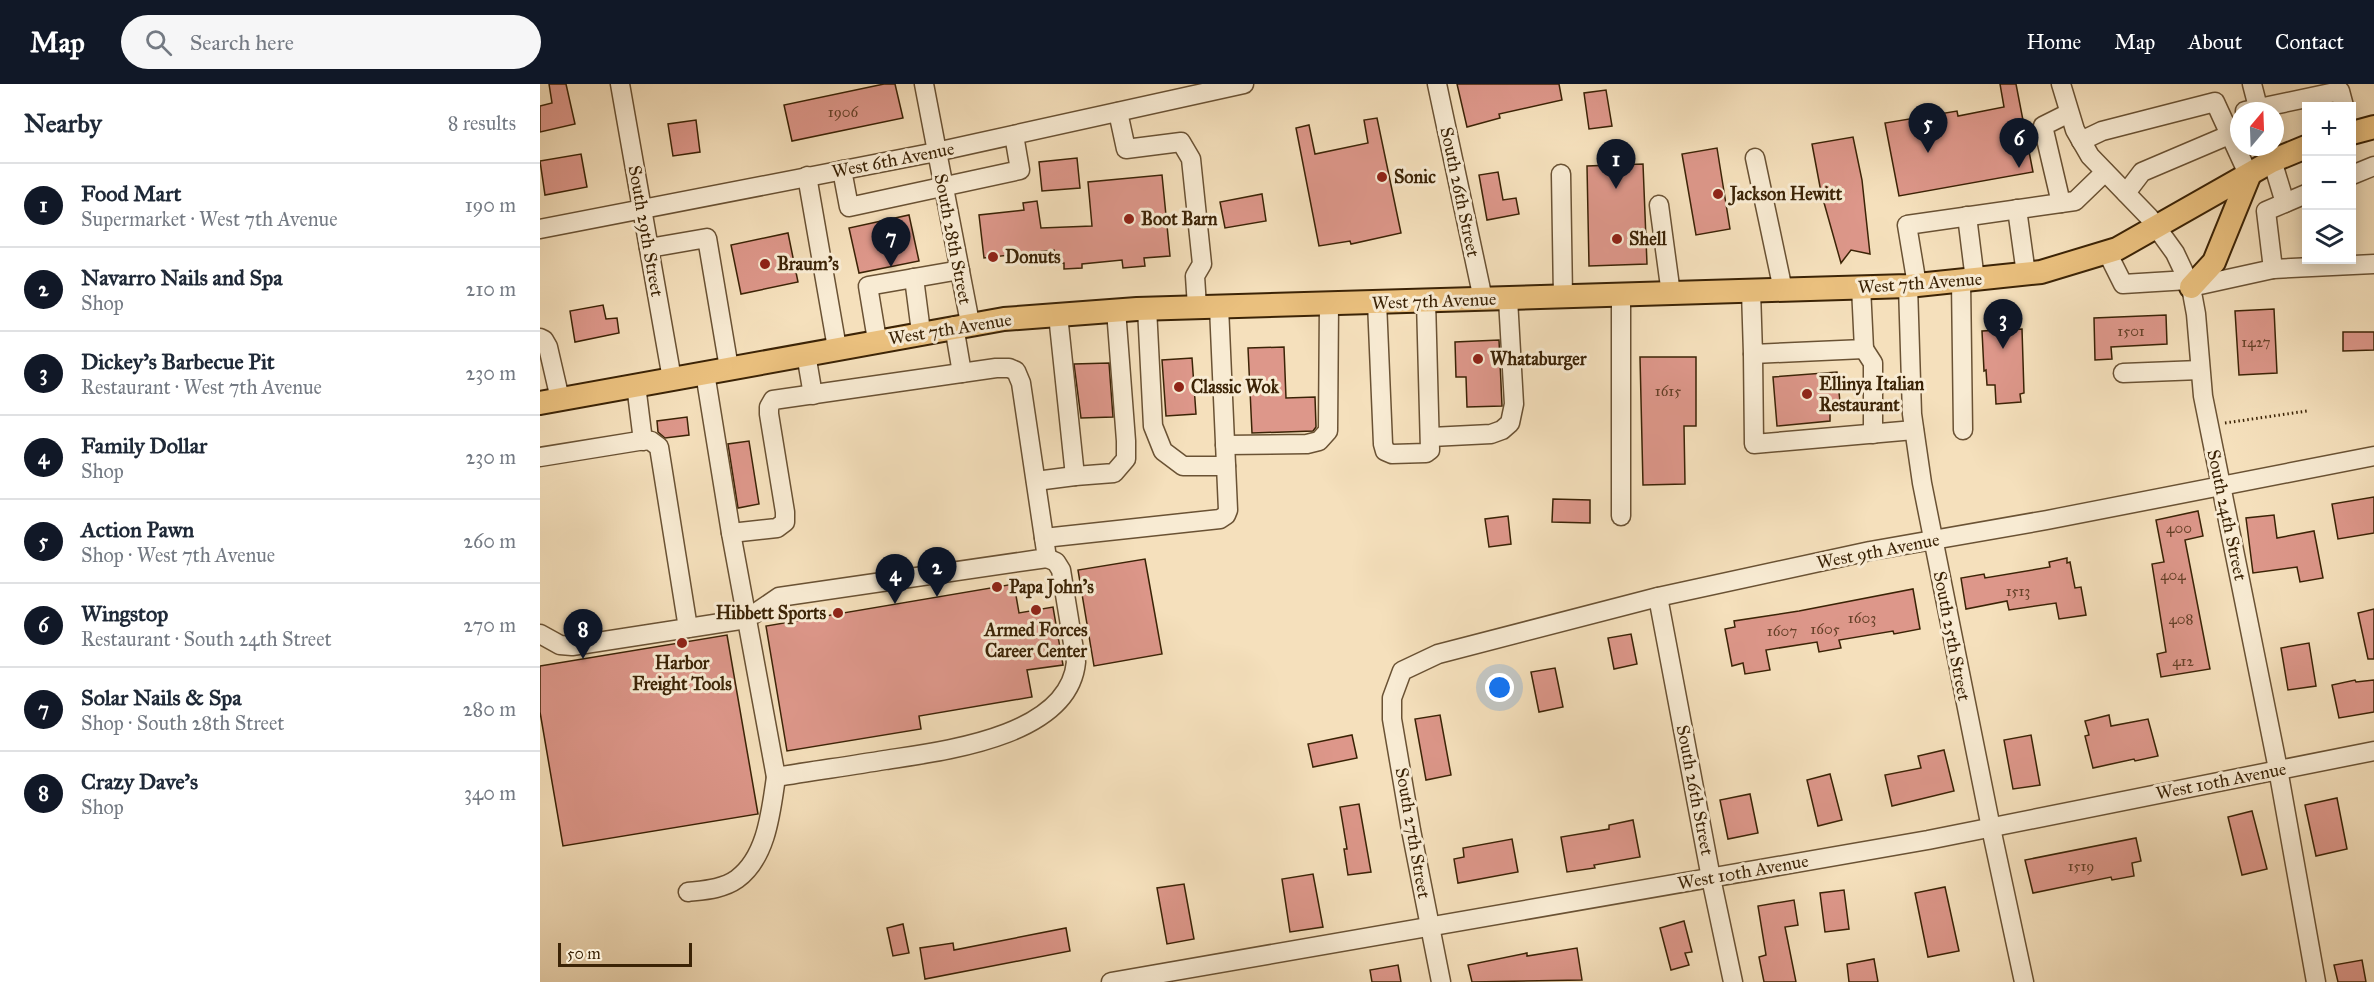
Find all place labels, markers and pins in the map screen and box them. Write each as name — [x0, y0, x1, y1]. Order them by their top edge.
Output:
pin: 5 — [1908, 104, 1948, 153]
pin: 6 — [2000, 118, 2038, 168]
pin: 1 — [1596, 140, 1636, 189]
place label: Sonic — [1394, 166, 1436, 188]
marker: Sonic — [1375, 170, 1389, 184]
place label: Jackson Hewitt — [1728, 183, 1843, 206]
marker: Jackson Hewitt — [1711, 187, 1725, 201]
place label: Boot Barn — [1141, 208, 1218, 230]
marker: Boot Barn — [1122, 212, 1136, 226]
pin: 7 — [872, 218, 910, 267]
place label: Shell — [1629, 228, 1668, 250]
marker: Shell — [1610, 232, 1624, 246]
place label: Donuts — [1005, 246, 1061, 268]
marker: Donuts — [986, 250, 1000, 264]
place label: Braum's — [777, 253, 839, 275]
marker: Braum's — [758, 257, 772, 271]
pin: 3 — [1984, 300, 2022, 349]
place label: Whataburger — [1490, 348, 1588, 371]
marker: Whataburger — [1471, 352, 1485, 366]
place label: Ellinya Italian Restaurant — [1819, 373, 1925, 416]
place label: Classic Wok — [1191, 376, 1280, 398]
marker: Classic Wok — [1172, 380, 1186, 394]
marker: Ellinya Italian Restaurant — [1800, 387, 1814, 401]
pin: 2 — [918, 548, 956, 597]
pin: 4 — [876, 554, 914, 604]
place label: Papa John's — [1009, 576, 1094, 599]
marker: Papa John's — [990, 580, 1004, 594]
place label: Hibbett Sports — [716, 602, 826, 625]
marker: Armed Forces Career Center — [1029, 603, 1043, 617]
marker: Hibbett Sports — [831, 606, 845, 620]
pin: 8 — [564, 610, 603, 659]
place label: Armed Forces Career Center — [983, 619, 1088, 662]
marker: Harbor Freight Tools — [675, 636, 689, 650]
place label: Harbor Freight Tools — [632, 652, 732, 696]

